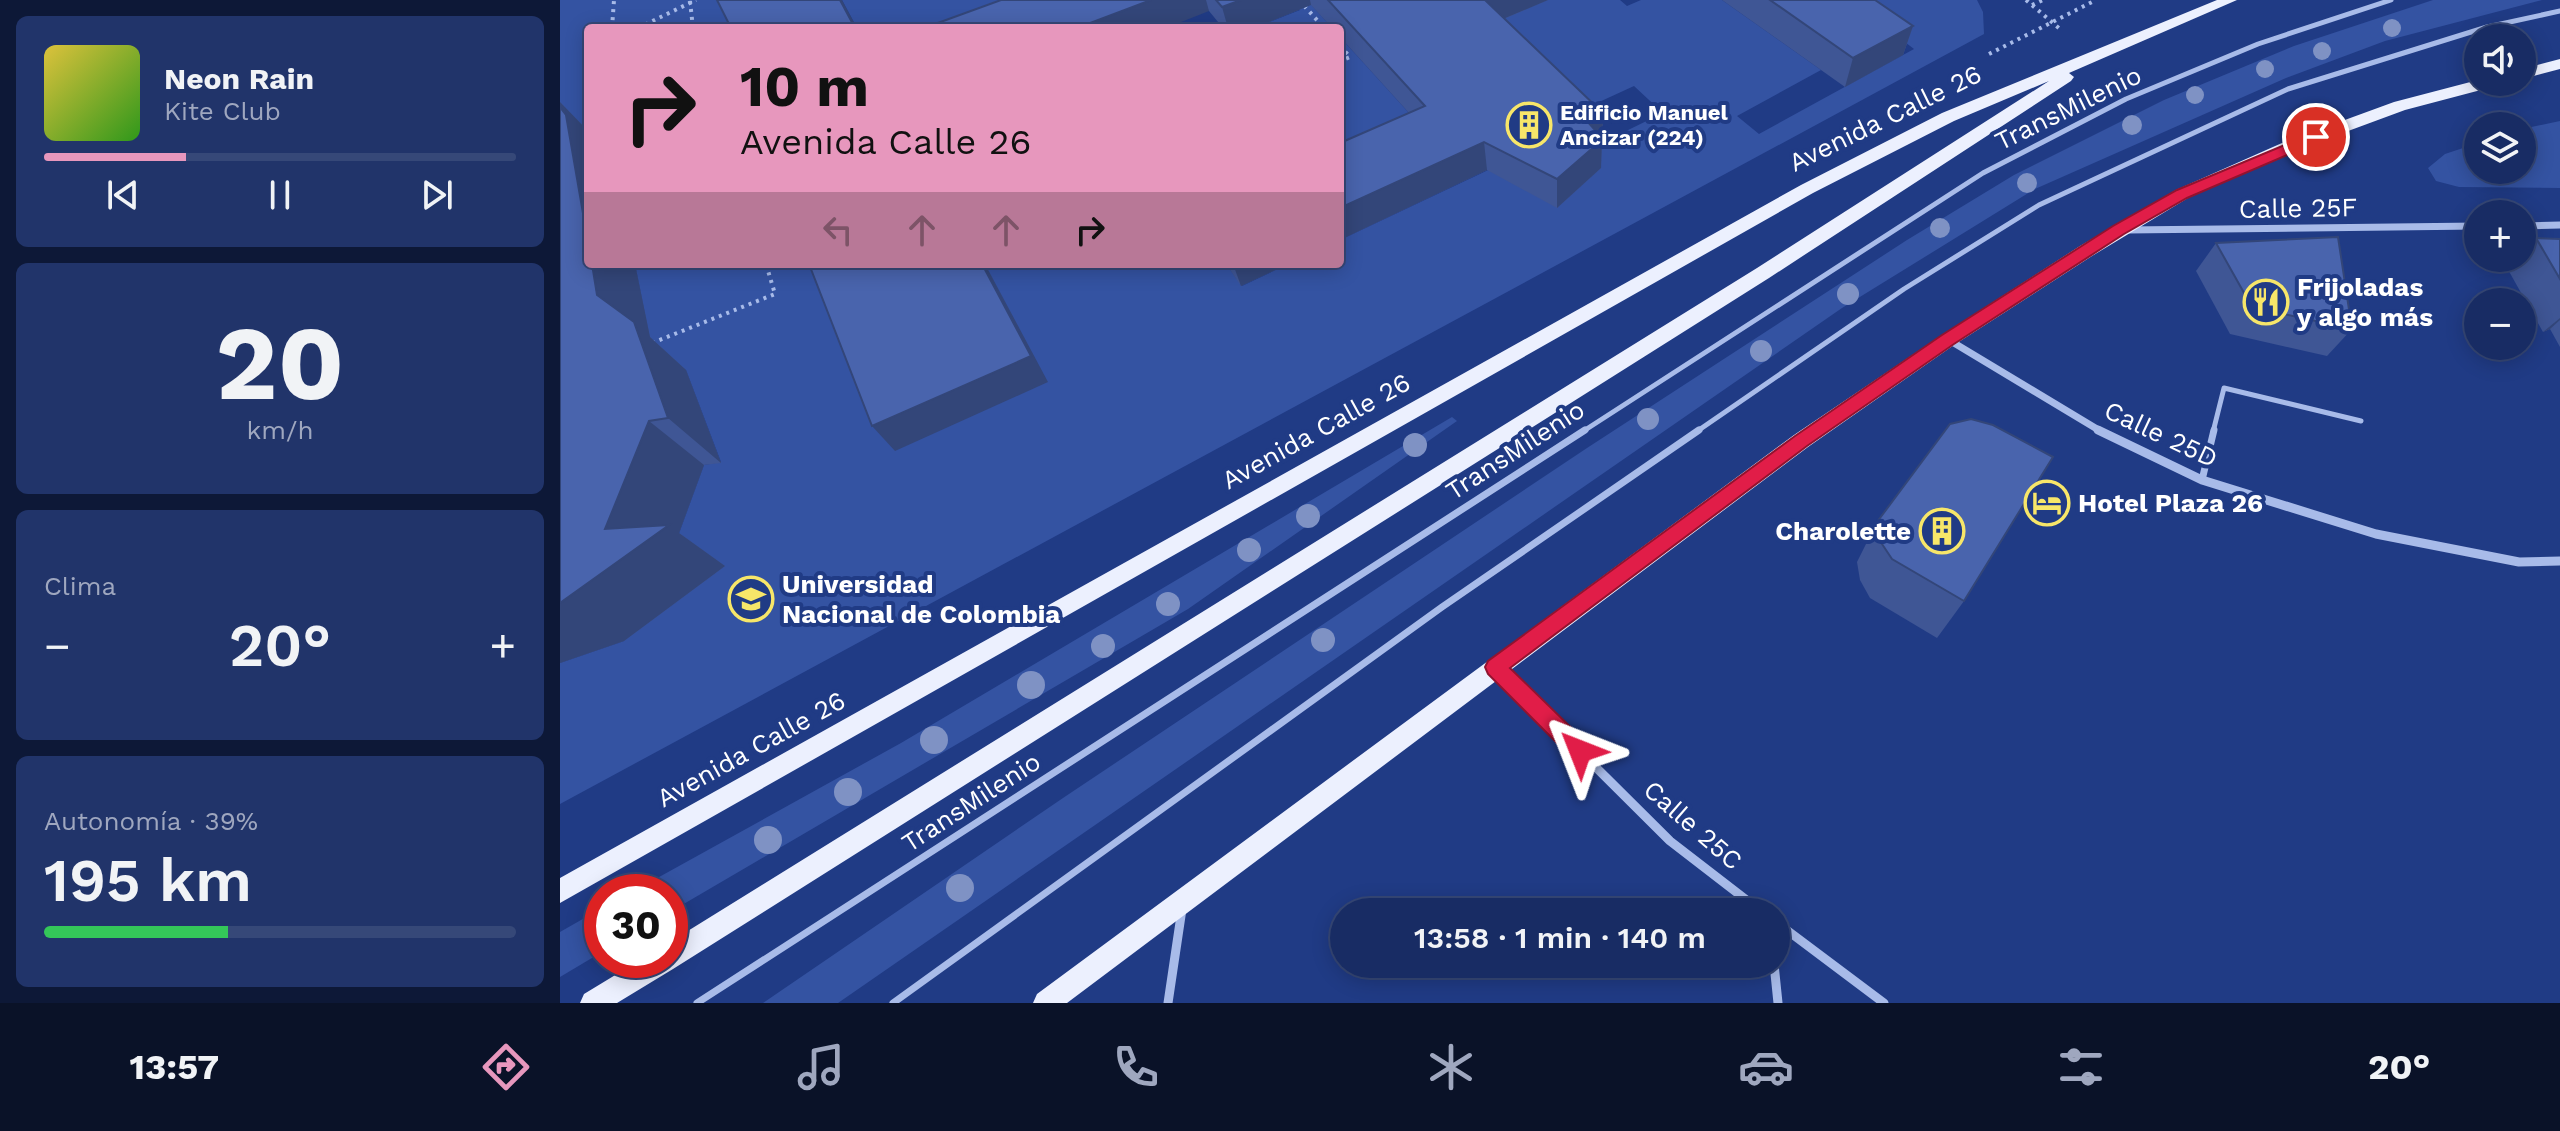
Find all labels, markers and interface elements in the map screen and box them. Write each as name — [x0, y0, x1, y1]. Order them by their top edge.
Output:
map controls — [2464, 24, 2536, 360]
button: sound — [2464, 24, 2536, 96]
text: 10 m — [740, 54, 869, 120]
icon: right — [608, 56, 712, 160]
street label: Avenida Calle 26 — [1784, 58, 1986, 178]
street label: TransMilenio — [1990, 60, 2146, 156]
text: Neon Rain — [164, 61, 314, 96]
text: Kite Club — [164, 96, 281, 126]
place label: Edificio Manuel Ancizar (224) — [1560, 100, 1728, 150]
building icon: Edificio Manuel Ancizar (224) — [1505, 101, 1553, 149]
pin — [2282, 103, 2350, 171]
button: layers — [2464, 112, 2536, 184]
icon: arrive — [2294, 115, 2338, 159]
text: Avenida Calle 26 — [740, 121, 1031, 163]
icon: previous — [101, 173, 145, 217]
icon: pause — [258, 173, 302, 217]
icon: next — [415, 173, 459, 217]
street label: Calle 25F — [2239, 192, 2357, 224]
button: + — [2464, 200, 2536, 272]
icon: left — [816, 208, 860, 252]
icon: ahead — [900, 208, 944, 252]
icon: ahead — [984, 208, 1028, 252]
icon: right — [1068, 208, 1112, 252]
place label: Frijoladas y algo más — [2296, 272, 2433, 332]
restaurant icon: Frijoladas y algo más — [2242, 278, 2290, 326]
button: − — [2464, 288, 2536, 360]
text: 20 — [216, 302, 344, 424]
street label: Avenida Calle 26 — [1217, 367, 1415, 495]
street label: TransMilenio — [1440, 394, 1590, 506]
street label: Calle 25D — [2100, 395, 2222, 473]
text: km/h — [247, 415, 313, 445]
hotel icon: Hotel Plaza 26 — [2023, 479, 2071, 527]
place label: Hotel Plaza 26 — [2078, 488, 2263, 518]
building icon: Charolette — [1918, 507, 1966, 555]
place label: Charolette — [1775, 516, 1911, 546]
place label: Universidad Nacional de Colombia — [782, 569, 1060, 629]
text: Clima — [44, 571, 116, 601]
school or university icon: Universidad Nacional de Colombia — [727, 575, 775, 623]
text: 20° — [229, 610, 331, 681]
text: − — [44, 620, 71, 672]
text: + — [489, 620, 516, 672]
street label: Avenida Calle 26 — [652, 685, 850, 813]
position arrow — [1538, 709, 1622, 793]
street label: TransMilenio — [896, 746, 1046, 858]
street label: Calle 25C — [1638, 774, 1748, 876]
text: Autonomía · 39% — [44, 806, 258, 836]
text: 195 km — [44, 845, 252, 916]
speed limit sign: 30 — [584, 874, 688, 978]
text: 13:58 · 1 min · 140 m — [1414, 920, 1706, 955]
icon: directions — [478, 1039, 534, 1095]
icon: music — [793, 1039, 849, 1095]
icon: phone — [1108, 1039, 1164, 1095]
icon: climate — [1423, 1039, 1479, 1095]
icon: car — [1738, 1039, 1794, 1095]
icon: filters — [2053, 1039, 2109, 1095]
text: 13:57 — [129, 1046, 219, 1088]
text: 20° — [2368, 1046, 2430, 1088]

